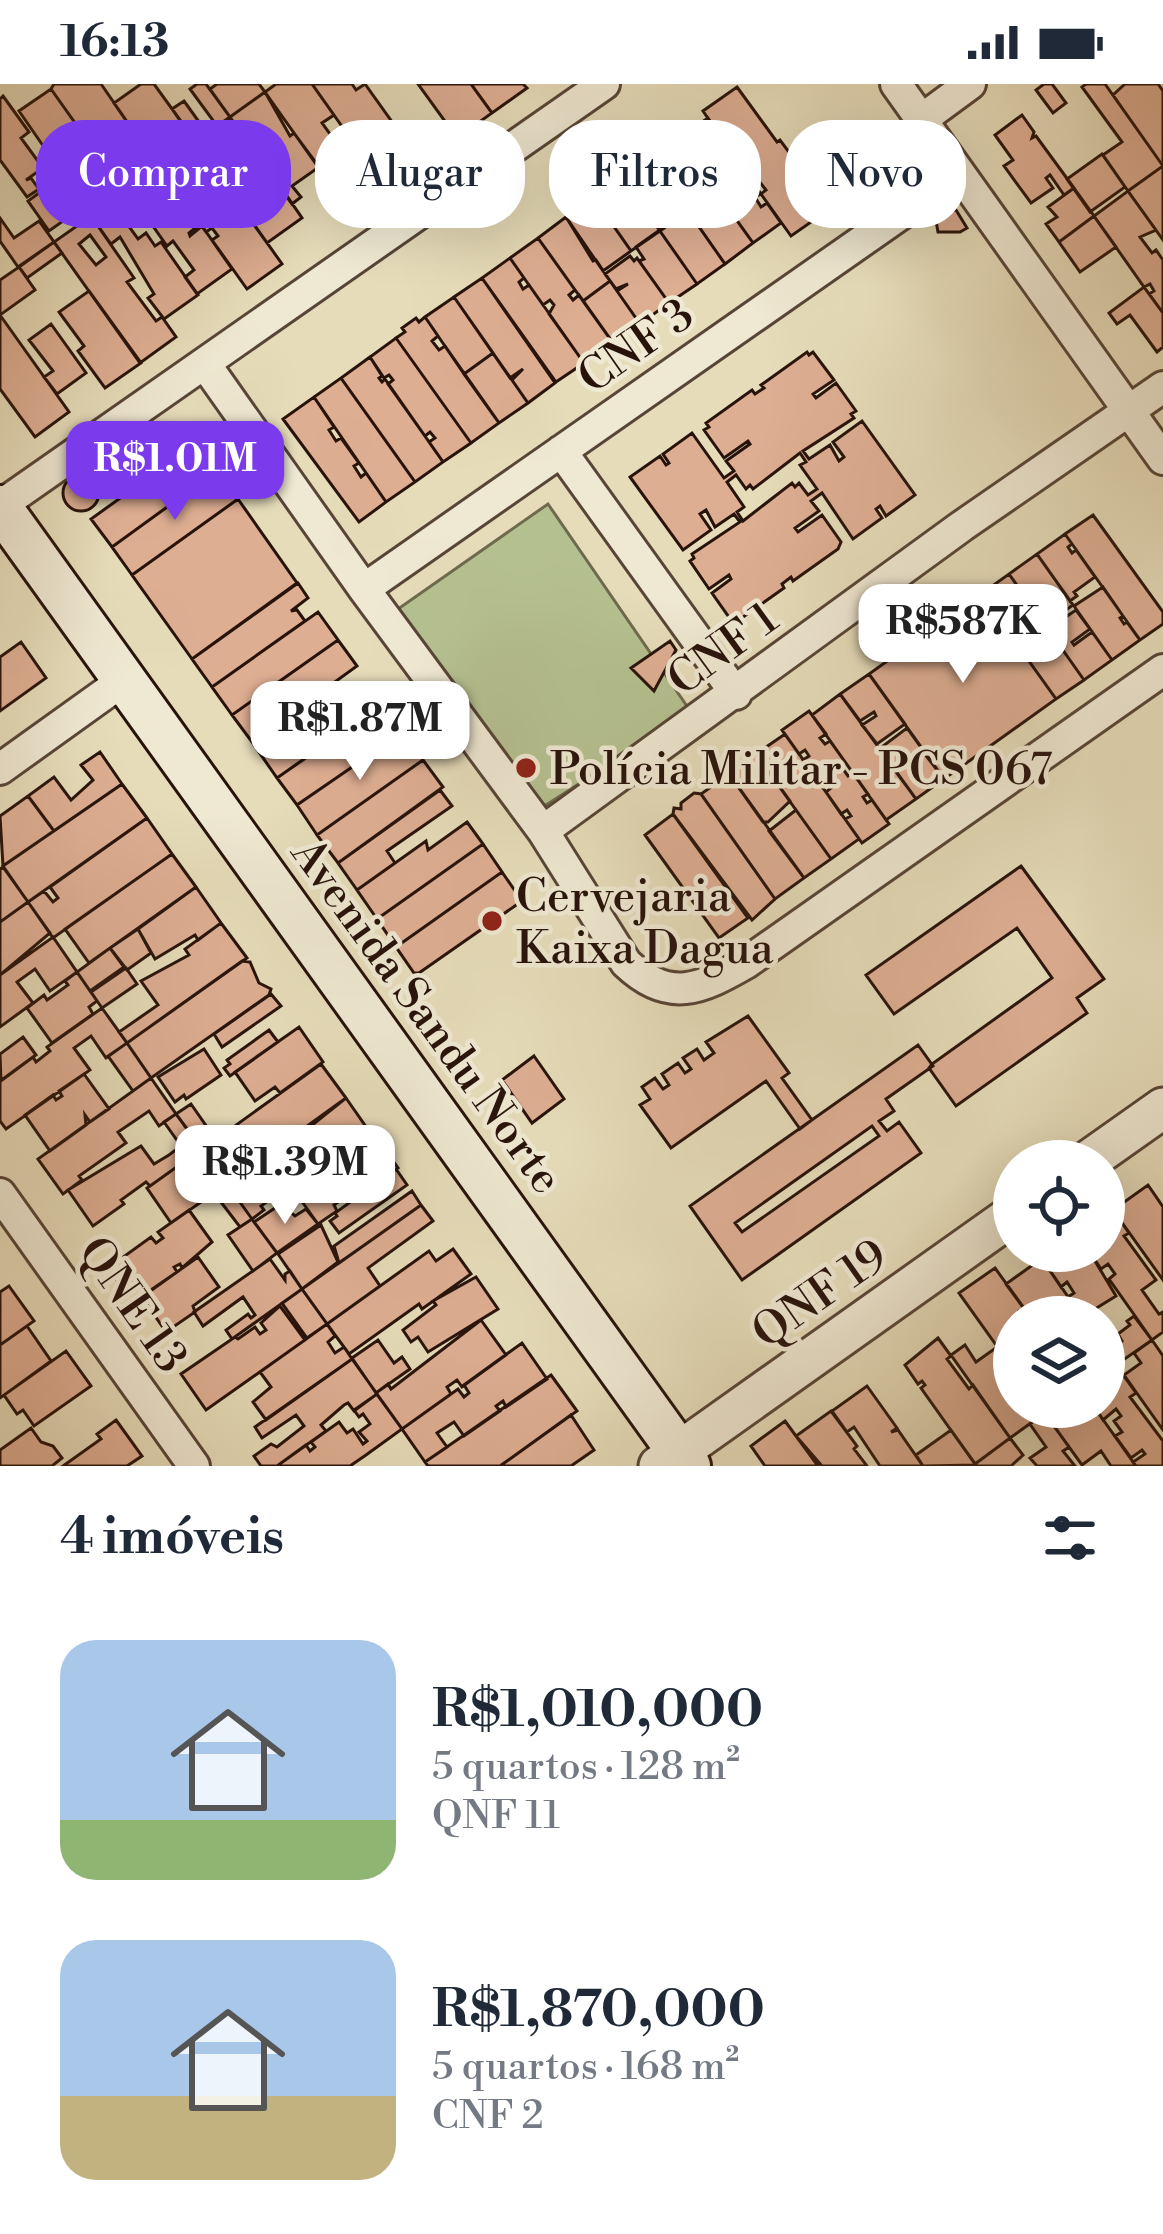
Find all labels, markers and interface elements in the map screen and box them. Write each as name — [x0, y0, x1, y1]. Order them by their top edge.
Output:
text: 16:13 — [60, 14, 169, 71]
chip: Comprar — [36, 120, 291, 228]
chip: Alugar — [315, 120, 525, 228]
chip: Filtros — [549, 120, 761, 228]
chip: Novo — [785, 120, 966, 228]
street label: CNF 3 — [568, 287, 705, 407]
pin: R$1.01M — [64, 421, 286, 523]
text: R$1.01M — [93, 435, 257, 484]
pin: R$587K — [865, 584, 1061, 686]
street label: CNF 1 — [657, 591, 790, 709]
text: R$587K — [886, 598, 1040, 647]
pin: R$1.87M — [249, 681, 471, 783]
text: R$1.87M — [278, 695, 442, 744]
place label: Polícia Militar - PCS 067 — [550, 742, 1053, 799]
marker: Polícia Militar - PCS 067 — [513, 755, 539, 781]
street label: Avenida Sandu Norte — [277, 827, 574, 1205]
place label: Cervejaria Kaixa Dagua — [516, 869, 774, 978]
marker: Cervejaria Kaixa Dagua — [479, 908, 505, 934]
pin: R$1.39M — [174, 1125, 396, 1227]
text: R$1.39M — [202, 1139, 368, 1188]
map controls — [993, 1140, 1125, 1428]
button: locate — [993, 1140, 1125, 1272]
street label: QNE 13 — [65, 1226, 199, 1385]
street label: QNF 19 — [742, 1228, 899, 1362]
button: layers — [993, 1296, 1125, 1428]
icon: filters — [1037, 1505, 1103, 1571]
text: 4 imóveis — [60, 1506, 284, 1570]
text: R$1,010,000 — [432, 1679, 763, 1743]
icon: home — [156, 1688, 300, 1832]
text: 5 quartos · 128 m² — [432, 1743, 740, 1792]
text: QNF 11 — [432, 1792, 560, 1841]
text: R$1,870,000 — [432, 1979, 765, 2043]
icon: home — [156, 1988, 300, 2132]
text: 5 quartos · 168 m² — [432, 2043, 739, 2092]
text: CNF 2 — [432, 2092, 544, 2141]

